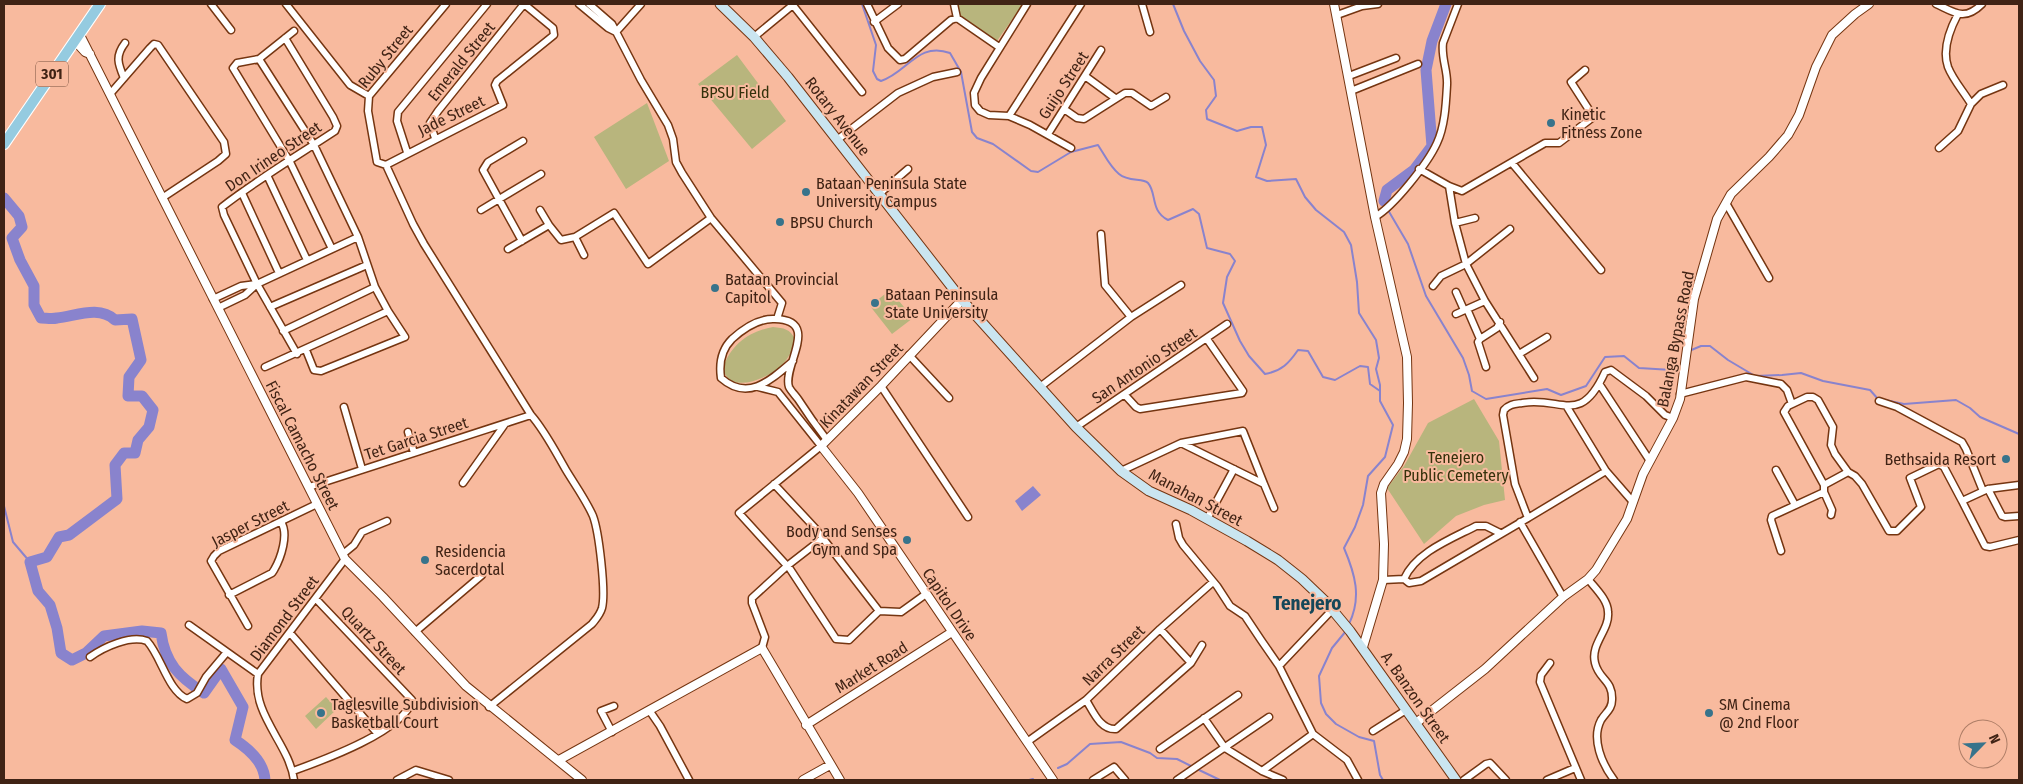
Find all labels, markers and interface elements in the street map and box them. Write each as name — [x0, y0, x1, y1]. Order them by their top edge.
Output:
street label: Emerald Street — [424, 17, 500, 105]
street label: Ruby Street — [354, 20, 417, 92]
street label: Guijo Street — [1034, 47, 1093, 123]
road number: 301 — [36, 62, 68, 86]
street label: Rotary Avenue — [801, 73, 874, 159]
park label: BPSU Field — [700, 83, 770, 102]
street label: Jade Street — [415, 91, 488, 140]
place label: Kinetic Fitness Zone — [1561, 105, 1642, 142]
street label: Don Irineo Street — [222, 117, 325, 195]
marker: Kinetic Fitness Zone — [1545, 117, 1557, 129]
place label: Bataan Peninsula State University Campus — [816, 174, 967, 211]
marker: Bataan Peninsula State University Campus — [800, 186, 812, 198]
place label: BPSU Church — [790, 213, 873, 232]
marker: BPSU Church — [774, 216, 786, 228]
place label: Bataan Provincial Capitol — [725, 270, 838, 307]
street label: Balanga Bypass Road — [1653, 270, 1698, 409]
marker: Bataan Provincial Capitol — [709, 282, 721, 294]
place label: Bataan Peninsula State University — [885, 285, 999, 322]
marker: Bataan Peninsula State University — [869, 297, 881, 309]
street label: San Antonio Street — [1088, 323, 1201, 407]
street label: Kinatawan Street — [816, 338, 907, 432]
street label: Fiscal Camacho Street — [262, 377, 344, 514]
street label: Tet Garcia Street — [362, 413, 471, 464]
park label: Tenejero Public Cemetery — [1403, 448, 1509, 485]
place label: Bethsaida Resort — [1884, 450, 1997, 469]
marker: Bethsaida Resort — [2000, 453, 2012, 465]
street label: Manahan Street — [1146, 465, 1247, 530]
street label: Jasper Street — [208, 496, 293, 551]
place label: Body and Senses Gym and Spa — [786, 522, 897, 559]
marker: Body and Senses Gym and Spa — [901, 534, 913, 546]
place label: Residencia Sacerdotal — [435, 542, 506, 579]
marker: Residencia Sacerdotal — [419, 554, 431, 566]
street label: Capitol Drive — [918, 564, 981, 644]
street label: Diamond Street — [246, 571, 323, 665]
district label: Tenejero — [1273, 592, 1341, 615]
street label: Quartz Street — [337, 602, 411, 679]
street label: Narra Street — [1078, 620, 1149, 690]
street label: Market Road — [831, 638, 911, 697]
street label: A. Banzon Street — [1377, 648, 1454, 747]
place label: Taglesville Subdivision Basketball Court — [331, 695, 479, 732]
place label: SM Cinema @ 2nd Floor — [1719, 695, 1799, 732]
marker: Taglesville Subdivision Basketball Court — [315, 707, 327, 719]
marker: SM Cinema @ 2nd Floor — [1703, 707, 1715, 719]
north arrow — [1958, 719, 2008, 769]
text: N — [1985, 732, 2004, 746]

